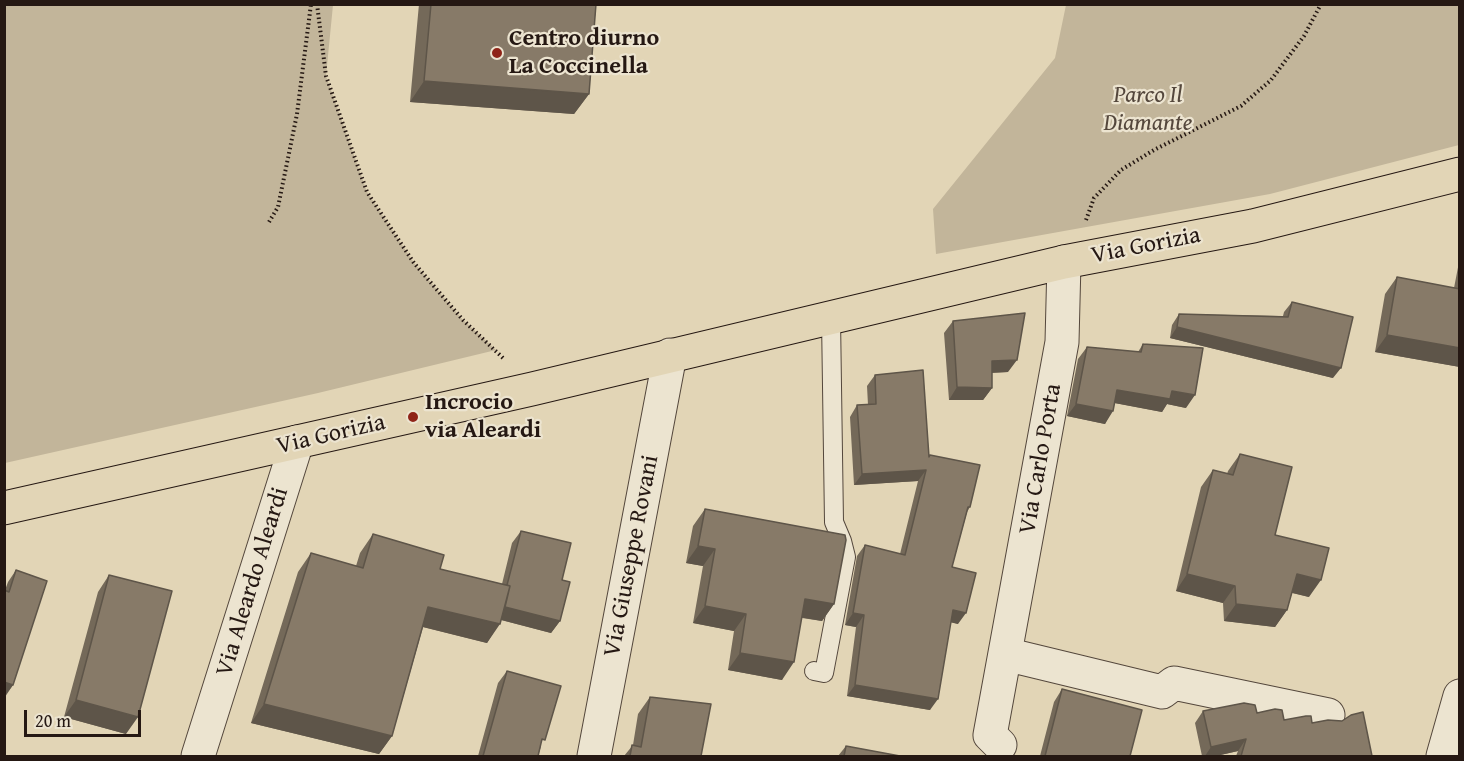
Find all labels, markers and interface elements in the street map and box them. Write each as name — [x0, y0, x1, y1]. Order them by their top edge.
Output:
place label: Centro diurno La Coccinella — [509, 25, 659, 81]
marker: Centro diurno La Coccinella — [490, 46, 504, 60]
park label: Parco Il Diamante — [1104, 82, 1192, 138]
street label: Via Gorizia — [1089, 221, 1203, 271]
street label: Via Carlo Porta — [1014, 381, 1068, 537]
place label: Incrocio via Aleardi — [425, 389, 541, 445]
street label: Via Gorizia — [274, 409, 388, 461]
marker: Incrocio via Aleardi — [406, 410, 420, 424]
street label: Via Giuseppe Rovani — [598, 453, 666, 659]
street label: Via Aleardo Aleardi — [211, 484, 295, 680]
scale bar — [27, 698, 144, 736]
text: 20 m — [35, 707, 71, 734]

